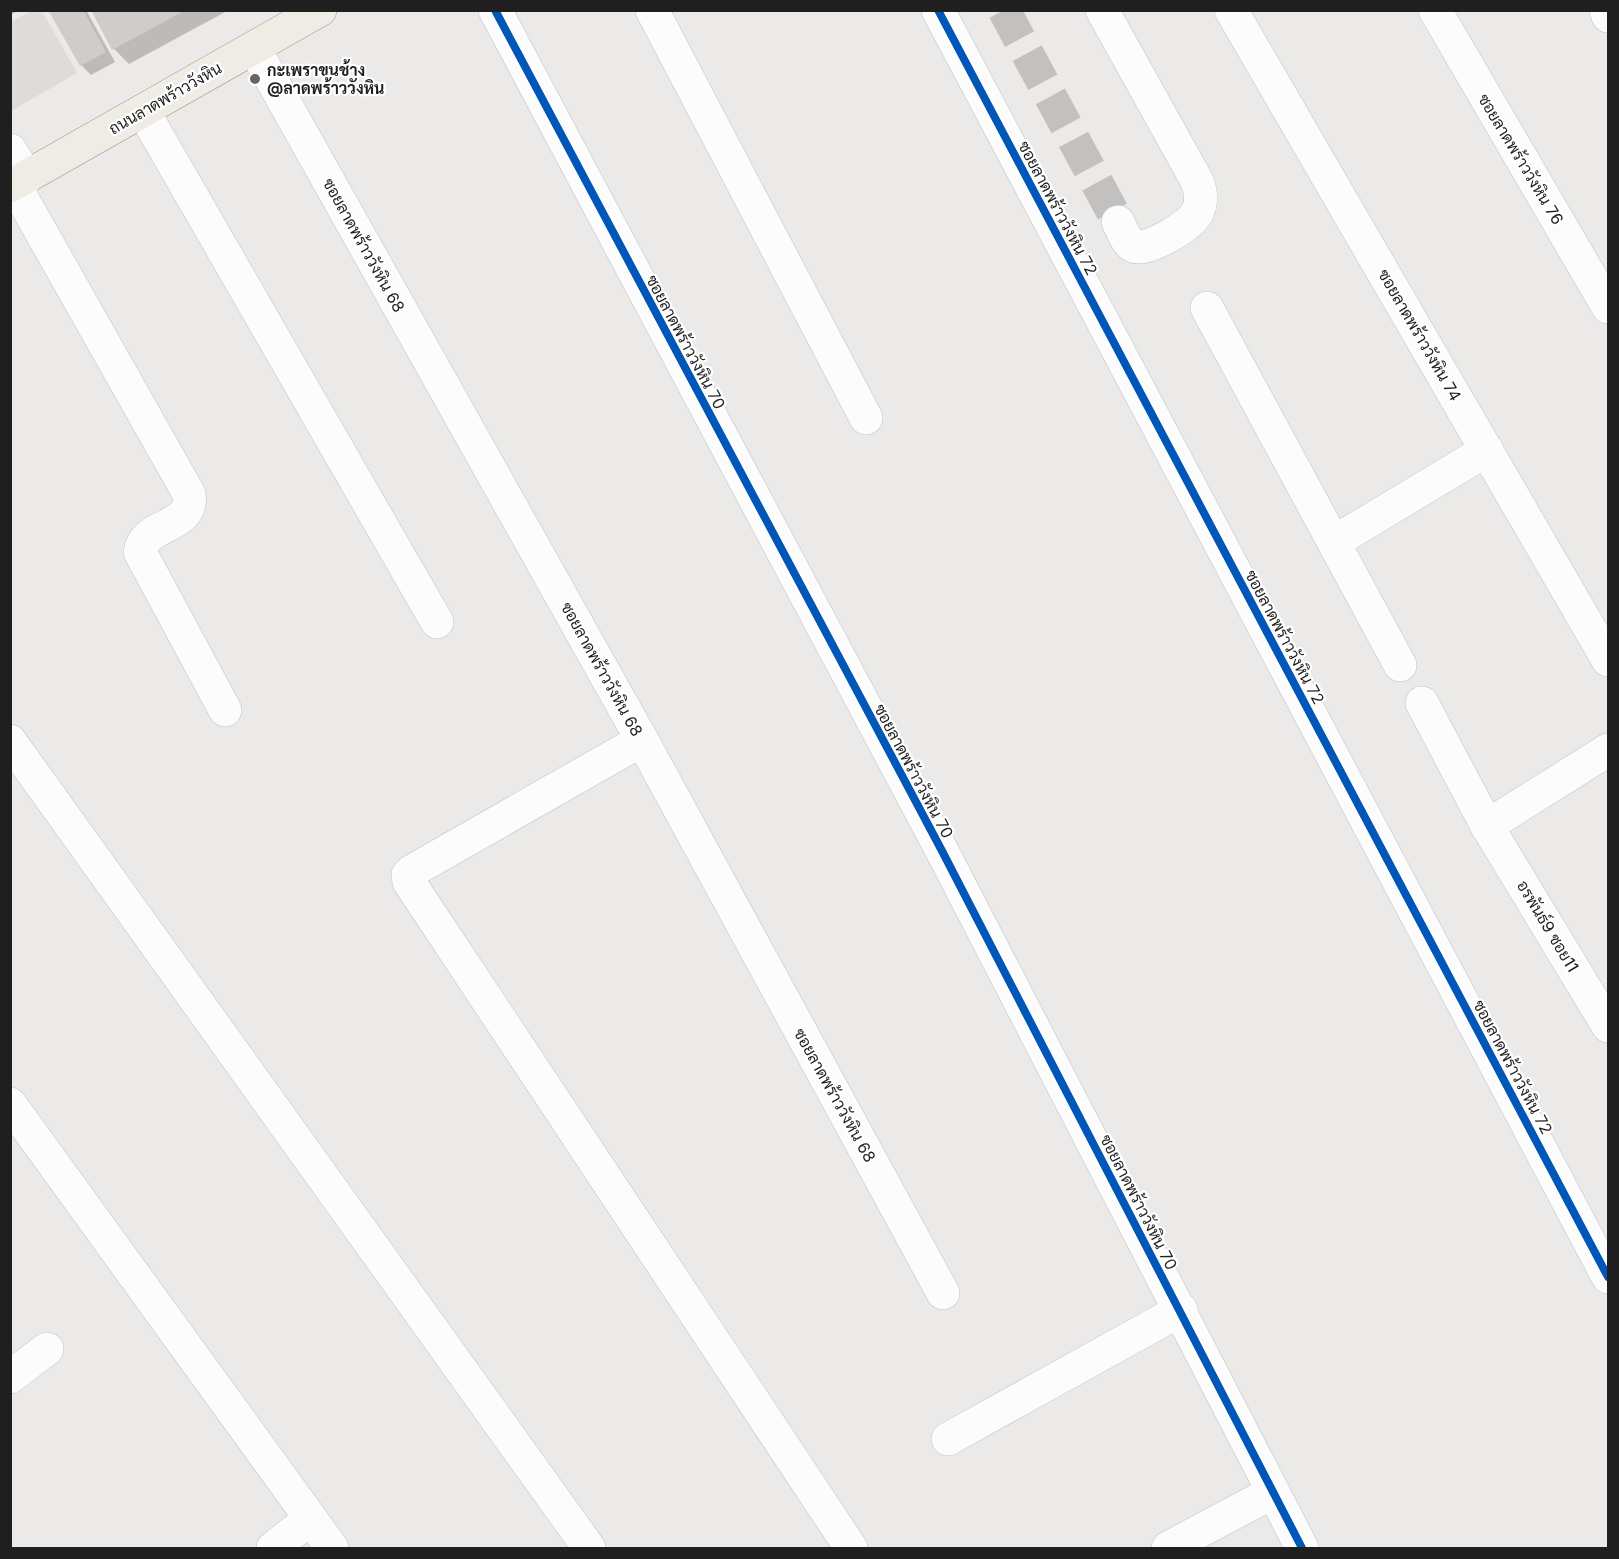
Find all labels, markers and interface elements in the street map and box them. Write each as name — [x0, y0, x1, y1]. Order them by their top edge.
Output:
street label: ถนนลาดพร้าววังหิน — [105, 58, 225, 138]
place label: กะเพราขุนช้าง @ลาดพร้าววังหิน — [267, 59, 384, 98]
marker: กะเพราขุนช้าง @ลาดพร้าววังหิน — [248, 72, 262, 86]
street label: ซอยลาดพร้าววังหิน 76 — [1474, 90, 1568, 228]
street label: ซอยลาดพร้าววังหิน 72 — [1014, 137, 1102, 279]
street label: ซอยลาดพร้าววังหิน 68 — [319, 174, 409, 316]
street label: ซอยลาดพร้าววังหิน 74 — [1374, 266, 1466, 404]
street label: ซอยลาดพร้าววังหิน 70 — [642, 271, 730, 413]
street label: ซอยลาดพร้าววังหิน 72 — [1241, 566, 1329, 708]
street label: ซอยลาดพร้าววังหิน 68 — [557, 598, 647, 740]
street label: ซอยลาดพร้าววังหิน 70 — [870, 700, 958, 842]
street label: อรพันธ์9 ซอย11 — [1513, 876, 1585, 975]
street label: ซอยลาดพร้าววังหิน 72 — [1469, 996, 1557, 1138]
street label: ซอยลาดพร้าววังหิน 68 — [790, 1024, 880, 1166]
street label: ซอยลาดพร้าววังหิน 70 — [1096, 1131, 1182, 1273]

